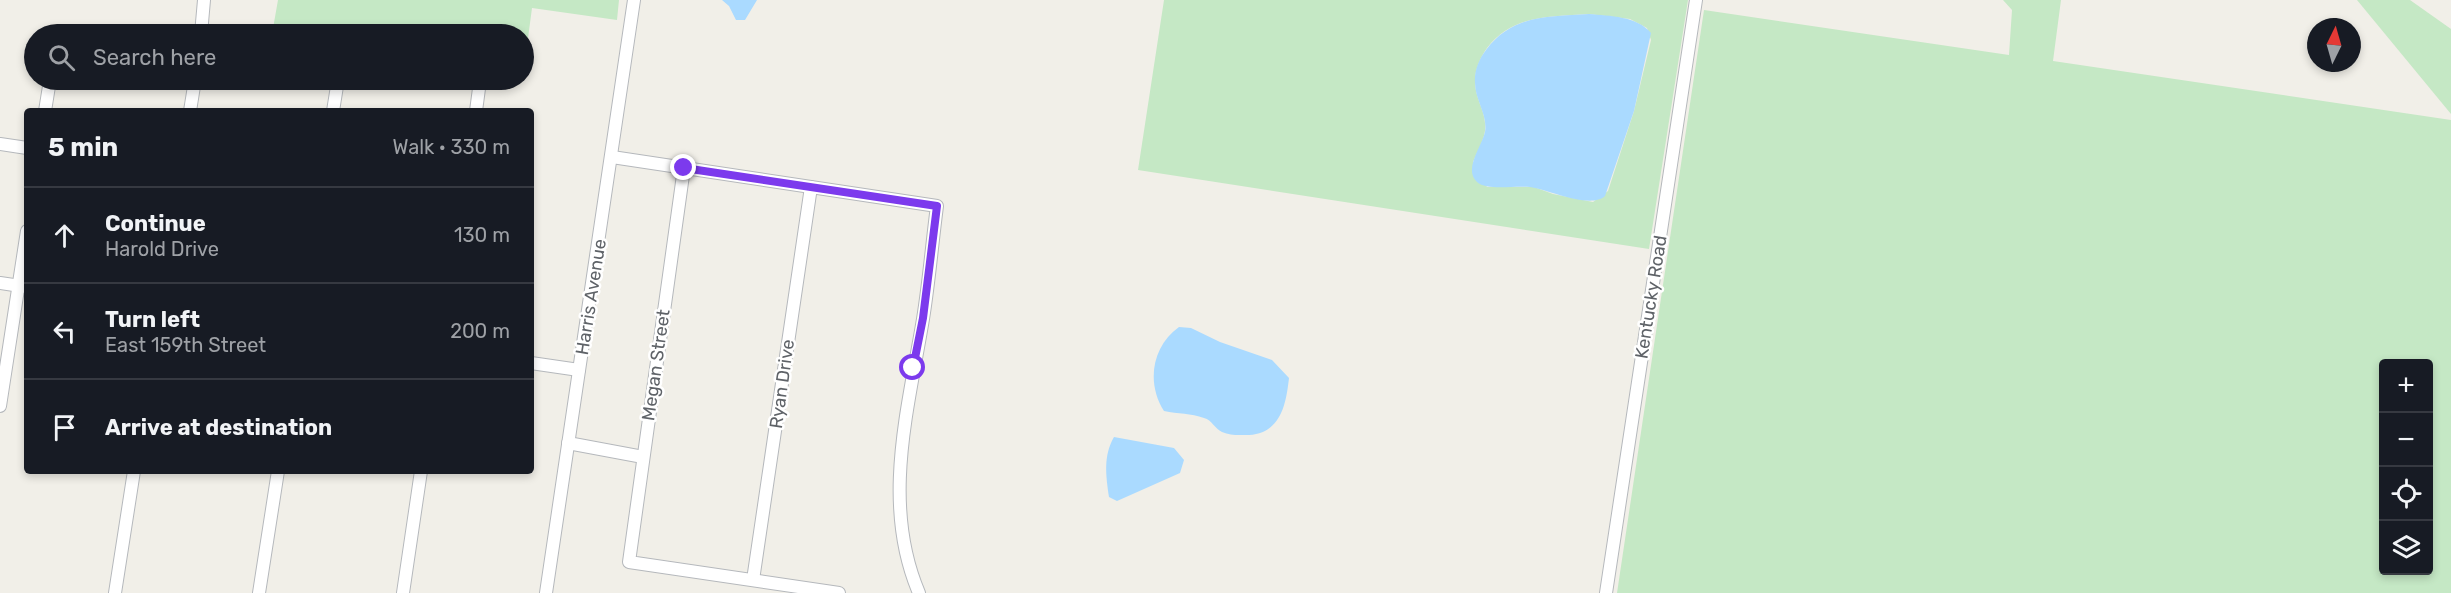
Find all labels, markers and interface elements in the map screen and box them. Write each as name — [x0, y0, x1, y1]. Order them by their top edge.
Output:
north arrow — [2307, 18, 2361, 72]
search box — [24, 24, 534, 90]
icon: search — [45, 41, 78, 74]
text: Search here — [93, 44, 216, 71]
text: 5 min — [48, 132, 118, 163]
text: Walk · 330 m — [393, 135, 510, 159]
route end — [670, 154, 696, 180]
text: Continue — [105, 210, 206, 237]
icon: ahead — [48, 219, 81, 252]
text: 130 m — [454, 223, 510, 247]
street label: Kentucky Road — [1630, 234, 1672, 360]
text: Harold Drive — [105, 237, 219, 261]
street label: Harris Avenue — [571, 238, 611, 356]
text: Turn left — [105, 306, 200, 333]
street label: Megan Street — [637, 308, 675, 422]
icon: left — [48, 315, 81, 348]
text: 200 m — [450, 319, 510, 343]
text: East 159th Street — [105, 333, 266, 357]
street label: Ryan Drive — [765, 338, 799, 430]
route start — [899, 354, 925, 380]
map controls — [2379, 359, 2433, 575]
button: + — [2379, 359, 2433, 413]
icon: arrive — [48, 411, 81, 444]
button: − — [2379, 413, 2433, 467]
text: Arrive at destination — [105, 414, 332, 441]
button: locate — [2379, 467, 2433, 521]
button: layers — [2379, 521, 2433, 575]

